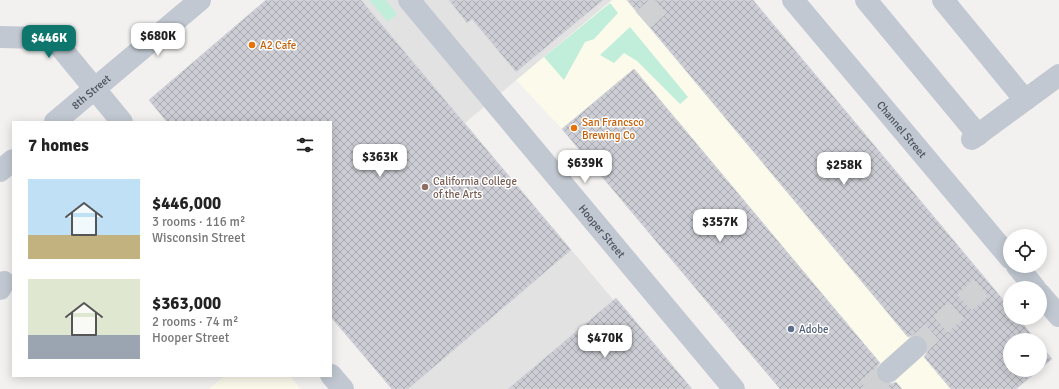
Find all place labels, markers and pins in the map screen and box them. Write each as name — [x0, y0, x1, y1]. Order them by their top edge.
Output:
pin: $680K — [130, 23, 186, 57]
pin: $446K — [21, 25, 77, 59]
place label: A2 Cafe — [260, 39, 296, 52]
marker: A2 Cafe — [247, 40, 257, 50]
place label: San Francsco Brewing Co — [582, 116, 644, 142]
marker: San Francsco Brewing Co — [569, 123, 579, 133]
pin: $363K — [352, 144, 408, 178]
pin: $639K — [557, 150, 613, 184]
pin: $258K — [816, 152, 872, 186]
place label: California College of the Arts — [433, 175, 517, 201]
marker: California College of the Arts — [420, 182, 430, 192]
pin: $357K — [692, 209, 748, 243]
place label: Adobe — [799, 323, 829, 336]
marker: Adobe — [786, 324, 796, 334]
pin: $470K — [577, 325, 633, 359]

